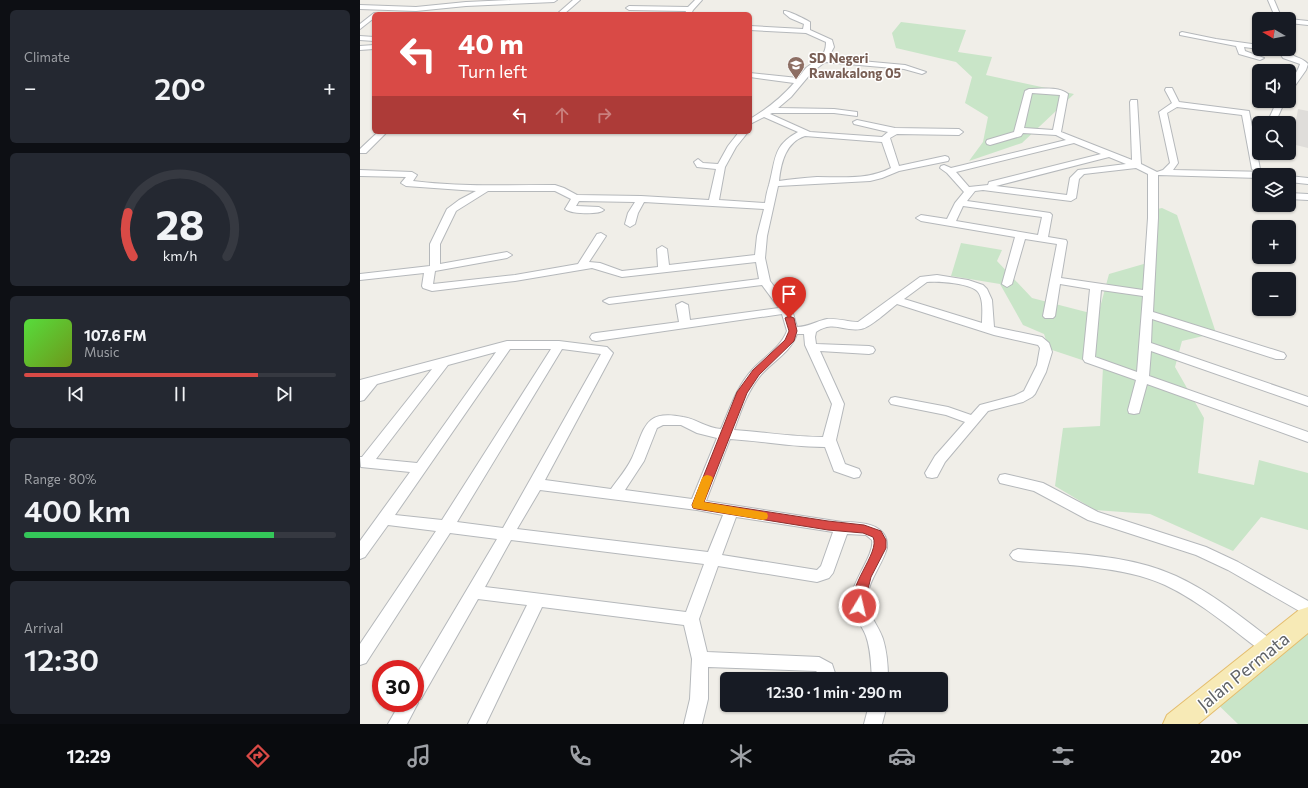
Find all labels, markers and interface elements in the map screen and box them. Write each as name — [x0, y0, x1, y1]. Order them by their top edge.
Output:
north arrow — [1252, 12, 1296, 56]
map controls — [1252, 12, 1296, 316]
text: 40 m — [458, 26, 524, 60]
icon: left — [392, 28, 444, 80]
text: Climate — [24, 49, 70, 65]
place label: SD Negeri Rawakalong 05 — [809, 50, 902, 81]
school or university icon: SD Negeri Rawakalong 05 — [786, 55, 806, 80]
text: Turn left — [458, 60, 527, 82]
button: sound — [1252, 64, 1296, 108]
text: 20° — [154, 69, 205, 106]
text: − — [24, 74, 37, 101]
text: + — [323, 74, 336, 101]
icon: left — [509, 104, 531, 126]
icon: ahead — [551, 104, 573, 126]
icon: right — [593, 104, 615, 126]
button: search — [1252, 116, 1296, 160]
button: layers — [1252, 168, 1296, 212]
text: 28 — [155, 198, 205, 249]
button: + — [1252, 220, 1296, 264]
text: km/h — [163, 246, 197, 264]
button: − — [1252, 272, 1296, 316]
pin — [772, 277, 806, 318]
icon: arrive — [778, 283, 800, 305]
text: 107.6 FM — [84, 326, 147, 344]
text: Music — [84, 344, 119, 360]
icon: previous — [65, 383, 87, 405]
icon: pause — [169, 383, 191, 405]
icon: next — [273, 383, 295, 405]
text: Range · 80% — [24, 471, 97, 487]
text: 400 km — [24, 491, 131, 528]
position arrow — [838, 585, 880, 627]
text: Arrival — [24, 620, 63, 636]
street label: Jalan Permata — [1193, 627, 1293, 715]
text: 12:30 — [24, 640, 99, 677]
speed limit sign: 30 — [372, 660, 424, 712]
text: 12:30 · 1 min · 290 m — [766, 683, 902, 701]
icon: directions — [244, 742, 272, 770]
icon: music — [405, 742, 433, 770]
icon: phone — [566, 742, 594, 770]
icon: climate — [727, 742, 755, 770]
icon: car — [888, 742, 916, 770]
icon: filters — [1049, 742, 1077, 770]
text: 12:29 — [67, 745, 111, 767]
text: 20° — [1210, 745, 1241, 767]

